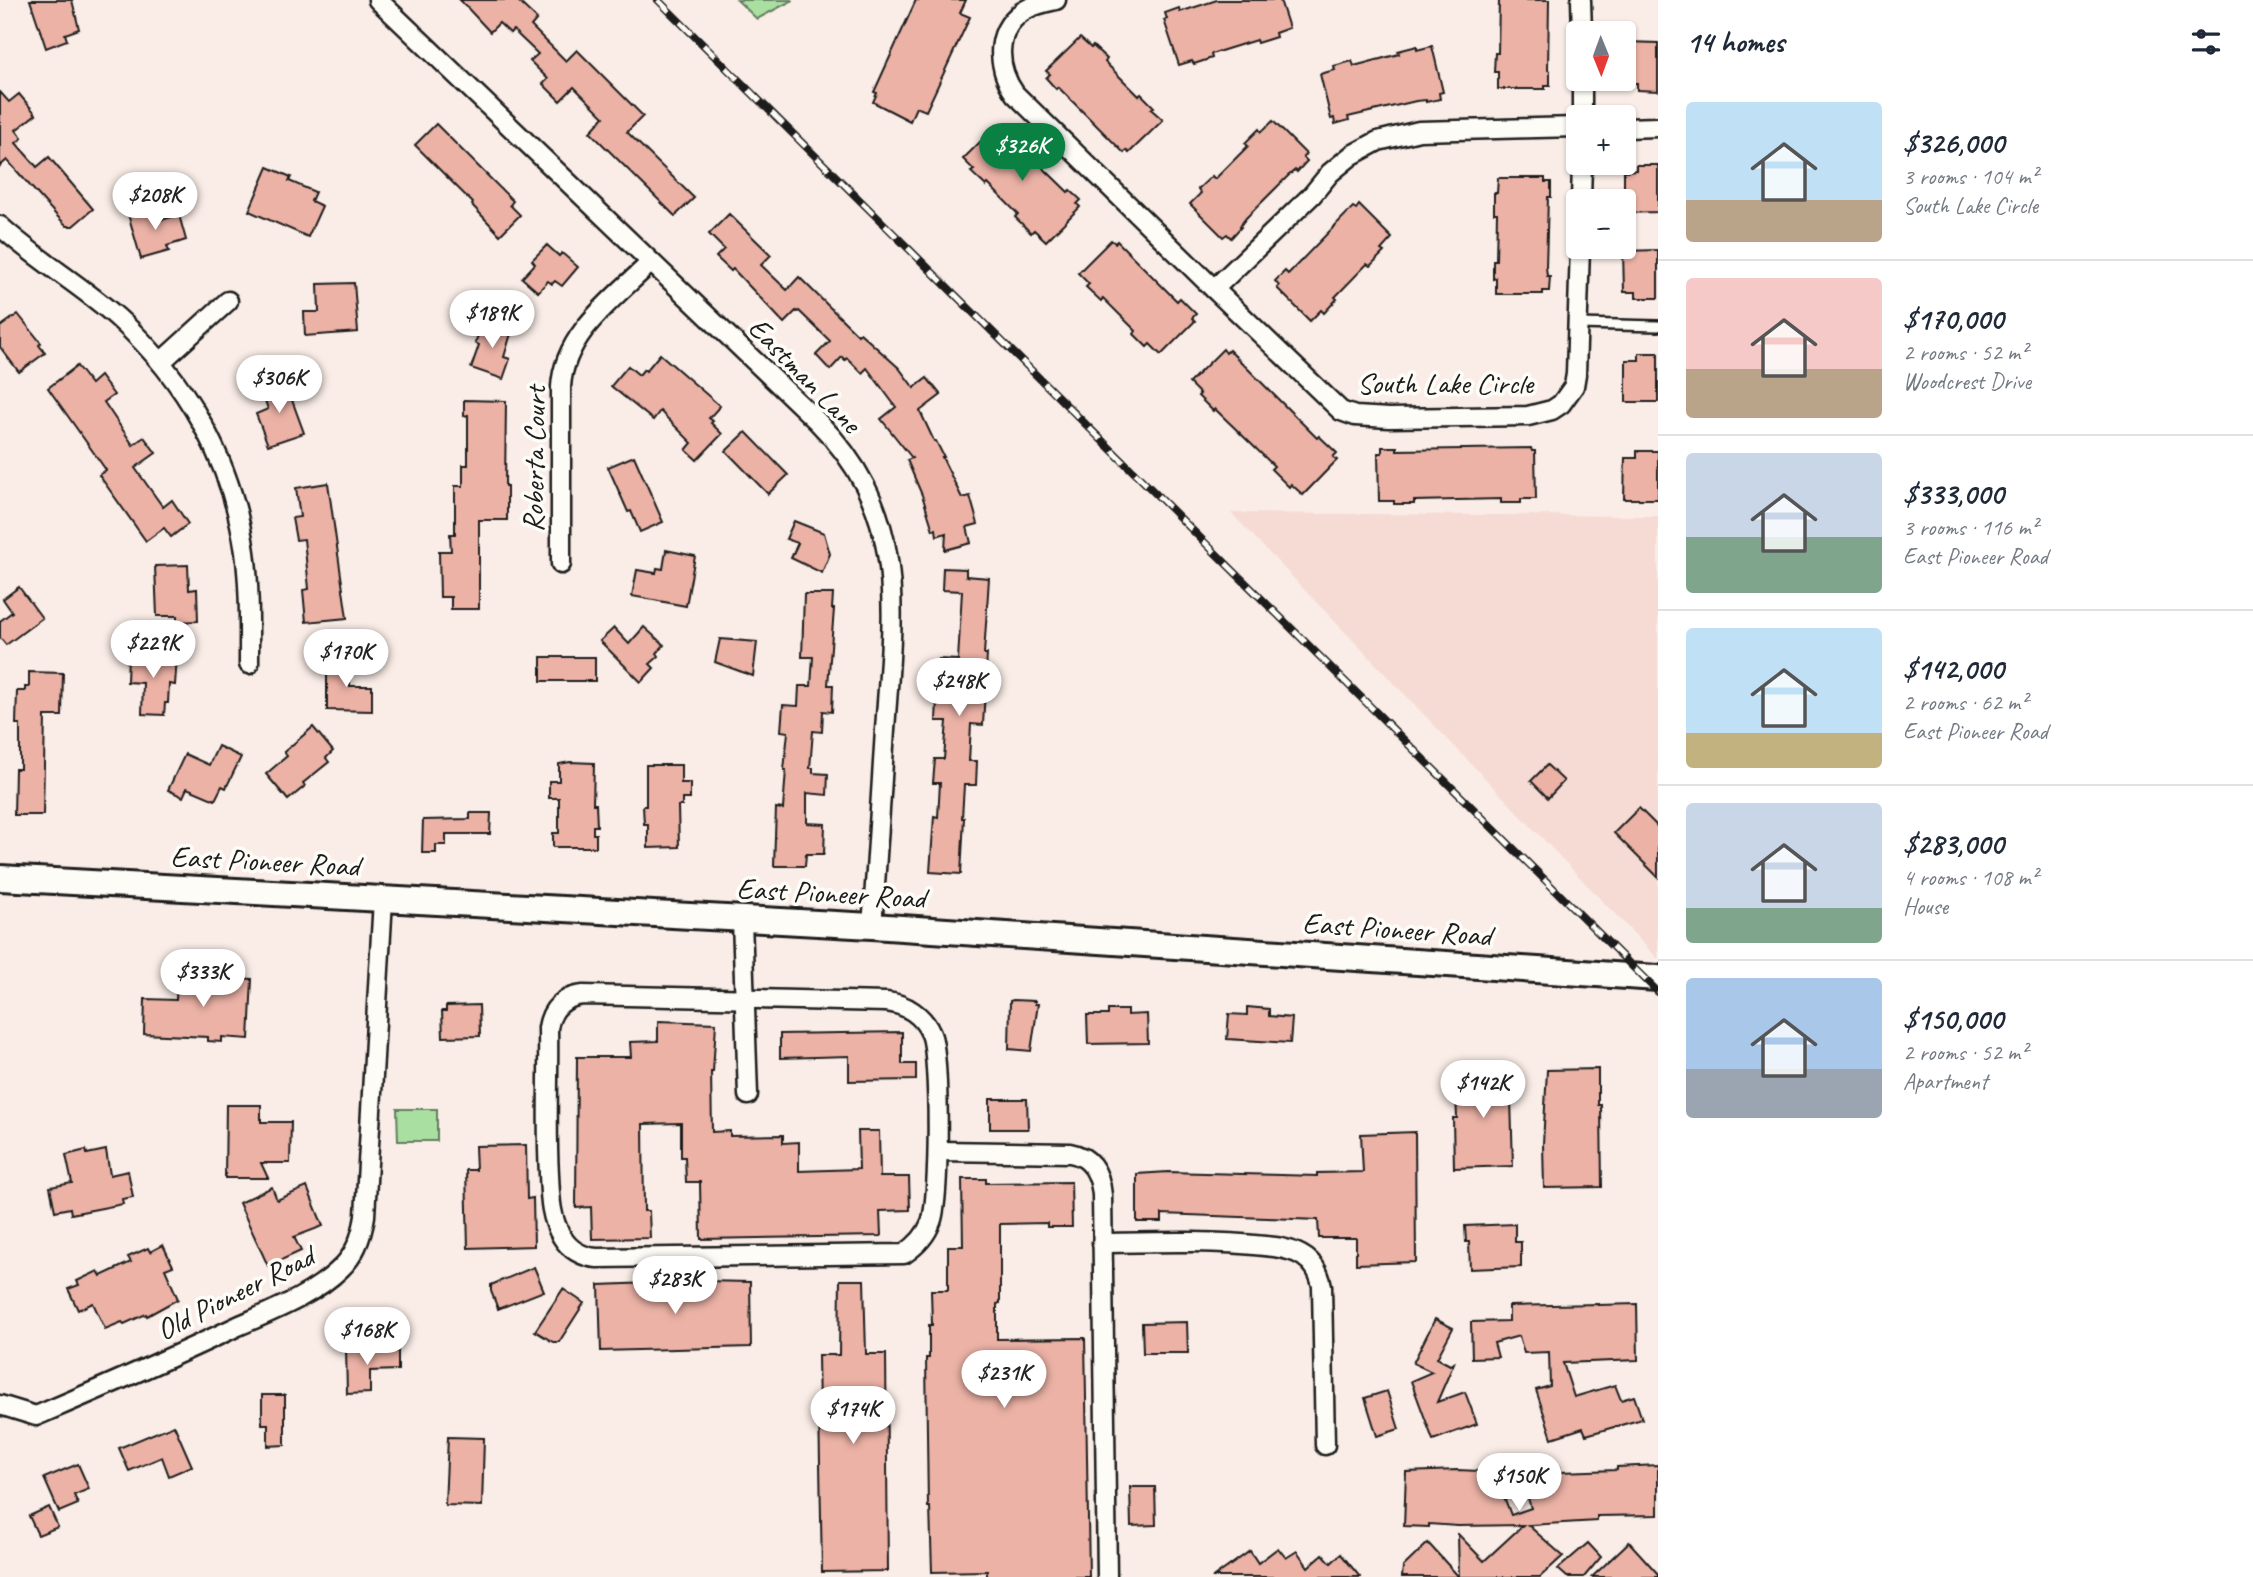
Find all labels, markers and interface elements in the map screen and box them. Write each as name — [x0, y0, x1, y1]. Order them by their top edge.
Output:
north arrow — [1566, 21, 1636, 91]
map controls — [1566, 21, 1636, 259]
text: 14 homes — [1686, 23, 1784, 61]
icon: filters — [2187, 23, 2225, 61]
button: + — [1566, 105, 1636, 175]
pin: $326K — [973, 124, 1071, 183]
text: $326,000 — [1903, 124, 2004, 162]
icon: home — [1742, 130, 1826, 214]
text: $326K — [995, 131, 1049, 160]
text: 3 rooms · 104 m² — [1903, 162, 2038, 191]
pin: $208K — [106, 173, 204, 232]
text: $208K — [128, 180, 182, 209]
button: − — [1566, 189, 1636, 259]
text: South Lake Circle — [1903, 191, 2038, 220]
pin: $189K — [443, 290, 541, 350]
text: $189K — [466, 298, 518, 327]
text: $170,000 — [1903, 300, 2003, 338]
icon: home — [1742, 306, 1826, 390]
street label: Eastman Lane — [740, 309, 871, 443]
text: 2 rooms · 52 m² — [1903, 338, 2027, 367]
pin: $306K — [230, 356, 328, 415]
text: $306K — [252, 363, 306, 392]
street label: South Lake Circle — [1357, 364, 1535, 402]
text: Woodcrest Drive — [1903, 367, 2031, 396]
street label: Roberta Court — [514, 383, 554, 532]
text: $333,000 — [1903, 475, 2003, 513]
icon: home — [1742, 481, 1826, 565]
text: 3 rooms · 116 m² — [1903, 513, 2038, 542]
text: East Pioneer Road — [1903, 542, 2048, 571]
pin: $229K — [104, 620, 202, 680]
text: $229K — [127, 628, 179, 657]
pin: $170K — [297, 630, 395, 689]
text: $170K — [320, 637, 373, 666]
text: $142,000 — [1903, 650, 2003, 688]
icon: home — [1742, 656, 1826, 740]
pin: $248K — [910, 658, 1008, 718]
text: $248K — [932, 666, 986, 695]
text: 2 rooms · 62 m² — [1903, 688, 2027, 717]
text: East Pioneer Road — [1903, 717, 2048, 746]
text: $283,000 — [1903, 825, 2003, 863]
icon: home — [1742, 831, 1826, 915]
street label: East Pioneer Road — [170, 837, 365, 885]
text: 4 rooms · 108 m² — [1903, 863, 2038, 892]
street label: East Pioneer Road — [736, 869, 931, 917]
text: House — [1903, 892, 1948, 921]
street label: East Pioneer Road — [1301, 903, 1497, 955]
pin: $333K — [154, 950, 252, 1009]
text: $333K — [176, 957, 230, 986]
text: $150,000 — [1903, 1000, 2003, 1038]
icon: home — [1742, 1006, 1826, 1090]
text: 2 rooms · 52 m² — [1903, 1038, 2027, 1067]
pin: $142K — [1434, 1060, 1532, 1120]
text: Apartment — [1903, 1067, 1988, 1096]
text: $142K — [1456, 1068, 1510, 1097]
street label: Old Pioneer Road — [150, 1235, 324, 1349]
pin: $283K — [626, 1256, 724, 1316]
text: $283K — [648, 1264, 702, 1293]
pin: $168K — [318, 1308, 416, 1367]
text: $168K — [340, 1315, 394, 1344]
pin: $231K — [955, 1350, 1053, 1410]
text: $231K — [977, 1358, 1031, 1387]
pin: $174K — [804, 1386, 902, 1446]
text: $174K — [827, 1394, 880, 1423]
pin: $150K — [1470, 1454, 1568, 1513]
text: $150K — [1493, 1461, 1545, 1490]

